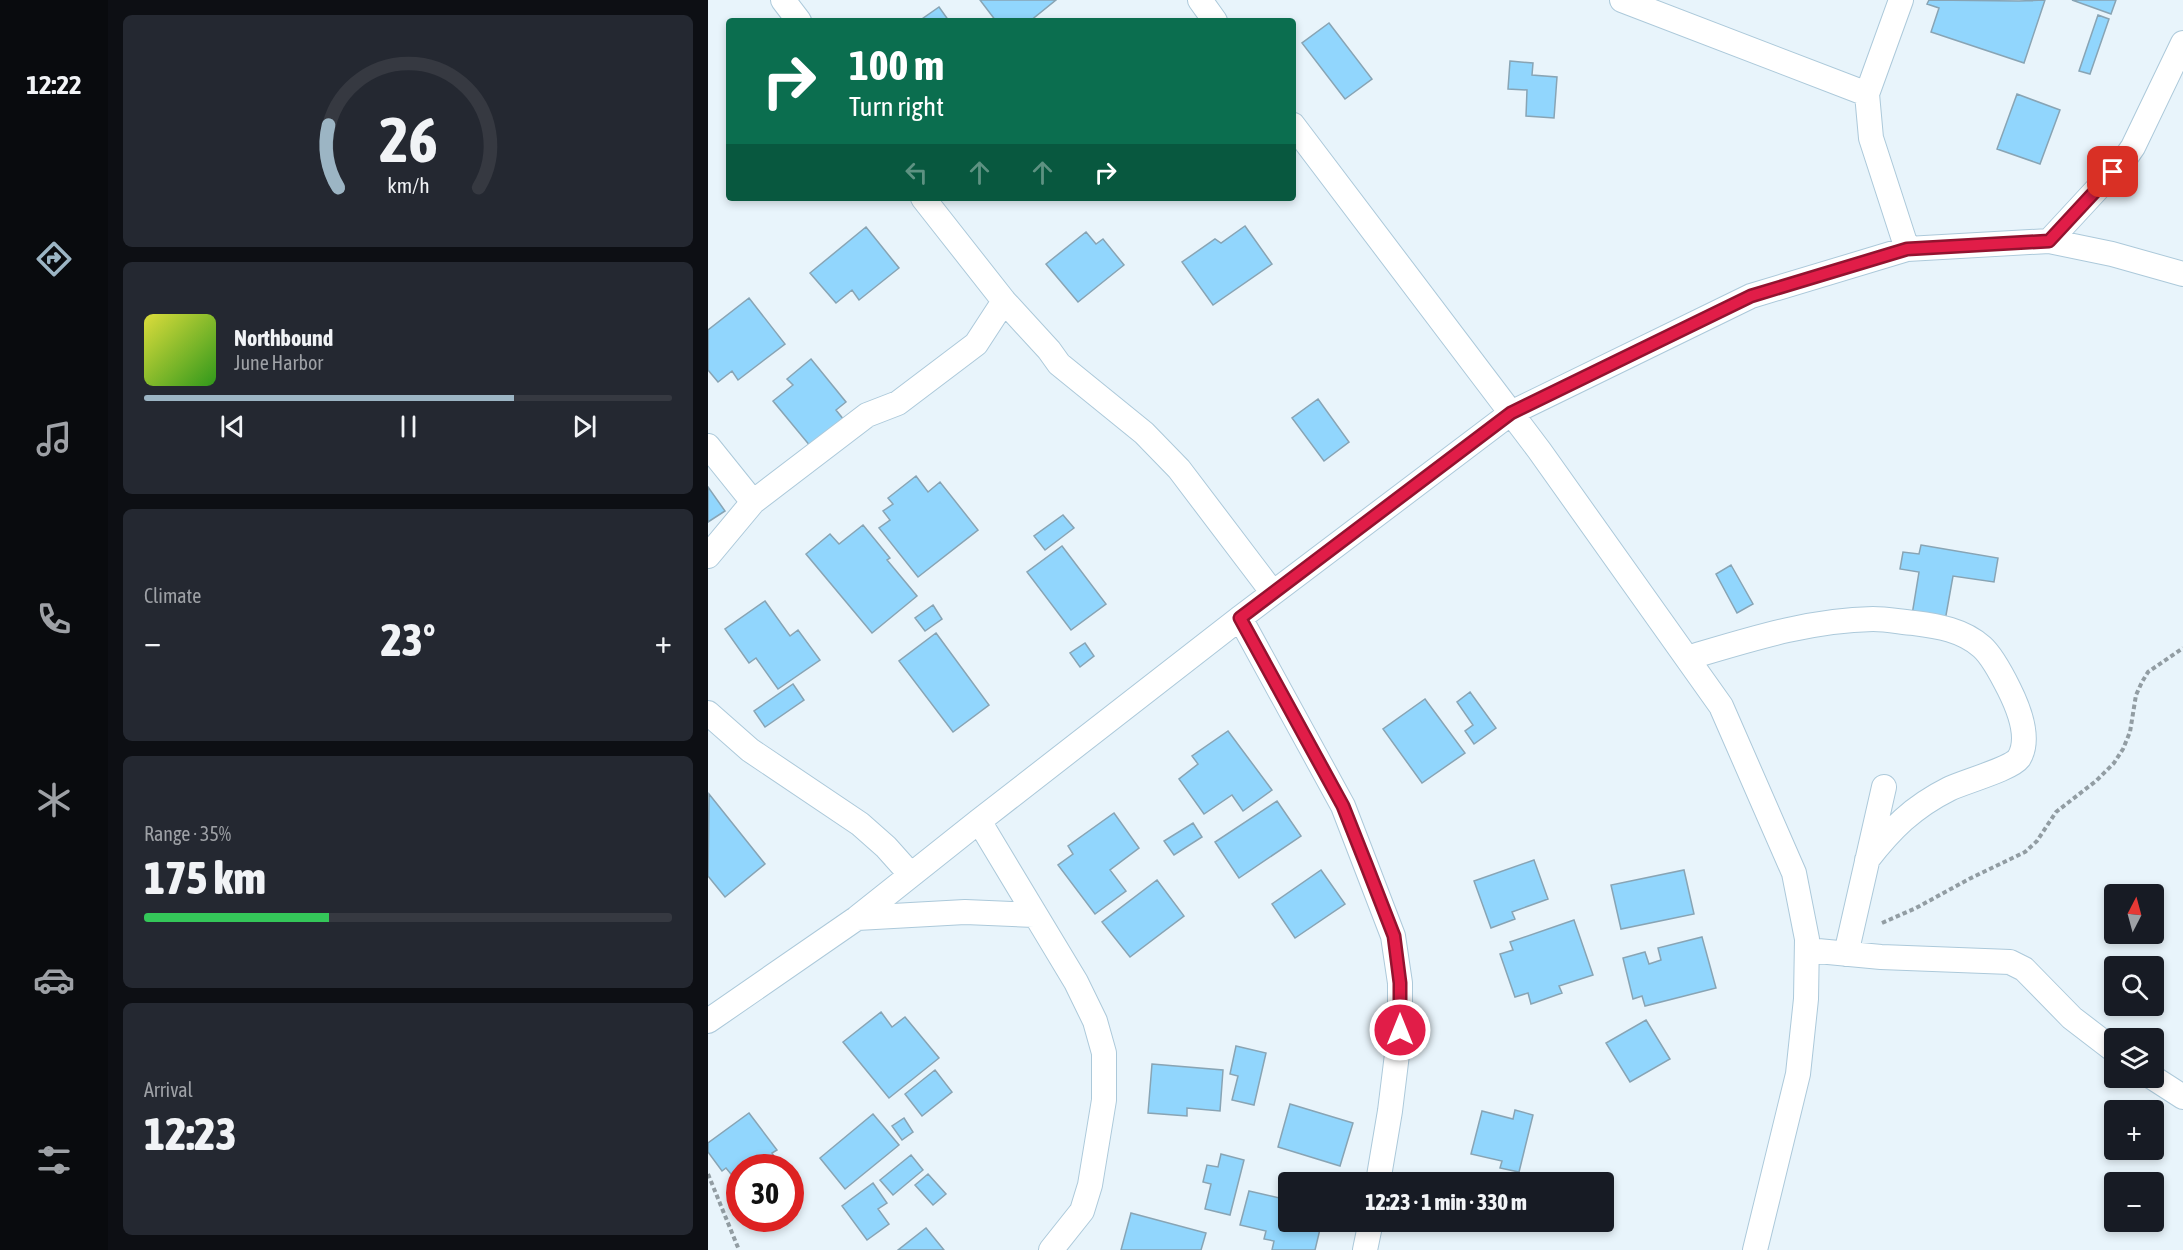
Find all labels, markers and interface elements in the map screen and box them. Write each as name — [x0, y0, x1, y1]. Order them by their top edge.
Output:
text: 100 m — [849, 41, 944, 89]
icon: right — [750, 42, 828, 120]
text: 12:22 — [26, 69, 82, 100]
text: Turn right — [849, 91, 944, 122]
text: 26 — [379, 104, 437, 175]
pin — [2087, 146, 2138, 197]
icon: arrive — [2096, 155, 2129, 188]
icon: left — [900, 156, 933, 189]
icon: ahead — [963, 156, 996, 189]
icon: ahead — [1026, 156, 1059, 189]
icon: right — [1089, 156, 1122, 189]
text: km/h — [387, 173, 429, 198]
icon: directions — [33, 238, 75, 280]
text: Northbound — [234, 325, 333, 351]
text: June Harbor — [234, 351, 323, 374]
icon: previous — [216, 410, 249, 443]
icon: pause — [392, 410, 425, 443]
icon: next — [568, 410, 601, 443]
icon: music — [33, 418, 75, 460]
text: Climate — [144, 584, 201, 607]
icon: phone — [33, 598, 75, 640]
text: 23° — [381, 614, 435, 666]
text: − — [144, 622, 161, 660]
text: + — [655, 622, 672, 660]
icon: climate — [33, 779, 75, 821]
text: Range · 35% — [144, 822, 231, 845]
text: 175 km — [144, 852, 266, 904]
north arrow — [2104, 884, 2164, 944]
map controls — [2104, 884, 2164, 1232]
button: search — [2104, 956, 2164, 1016]
icon: car — [33, 959, 75, 1001]
position arrow — [1368, 998, 1432, 1062]
button: layers — [2104, 1028, 2164, 1088]
text: Arrival — [144, 1078, 193, 1101]
button: + — [2104, 1100, 2164, 1160]
text: 12:23 — [144, 1108, 237, 1160]
icon: filters — [33, 1139, 75, 1181]
speed limit sign: 30 — [726, 1154, 804, 1232]
button: − — [2104, 1172, 2164, 1232]
text: 12:23 · 1 min · 330 m — [1365, 1189, 1527, 1215]

